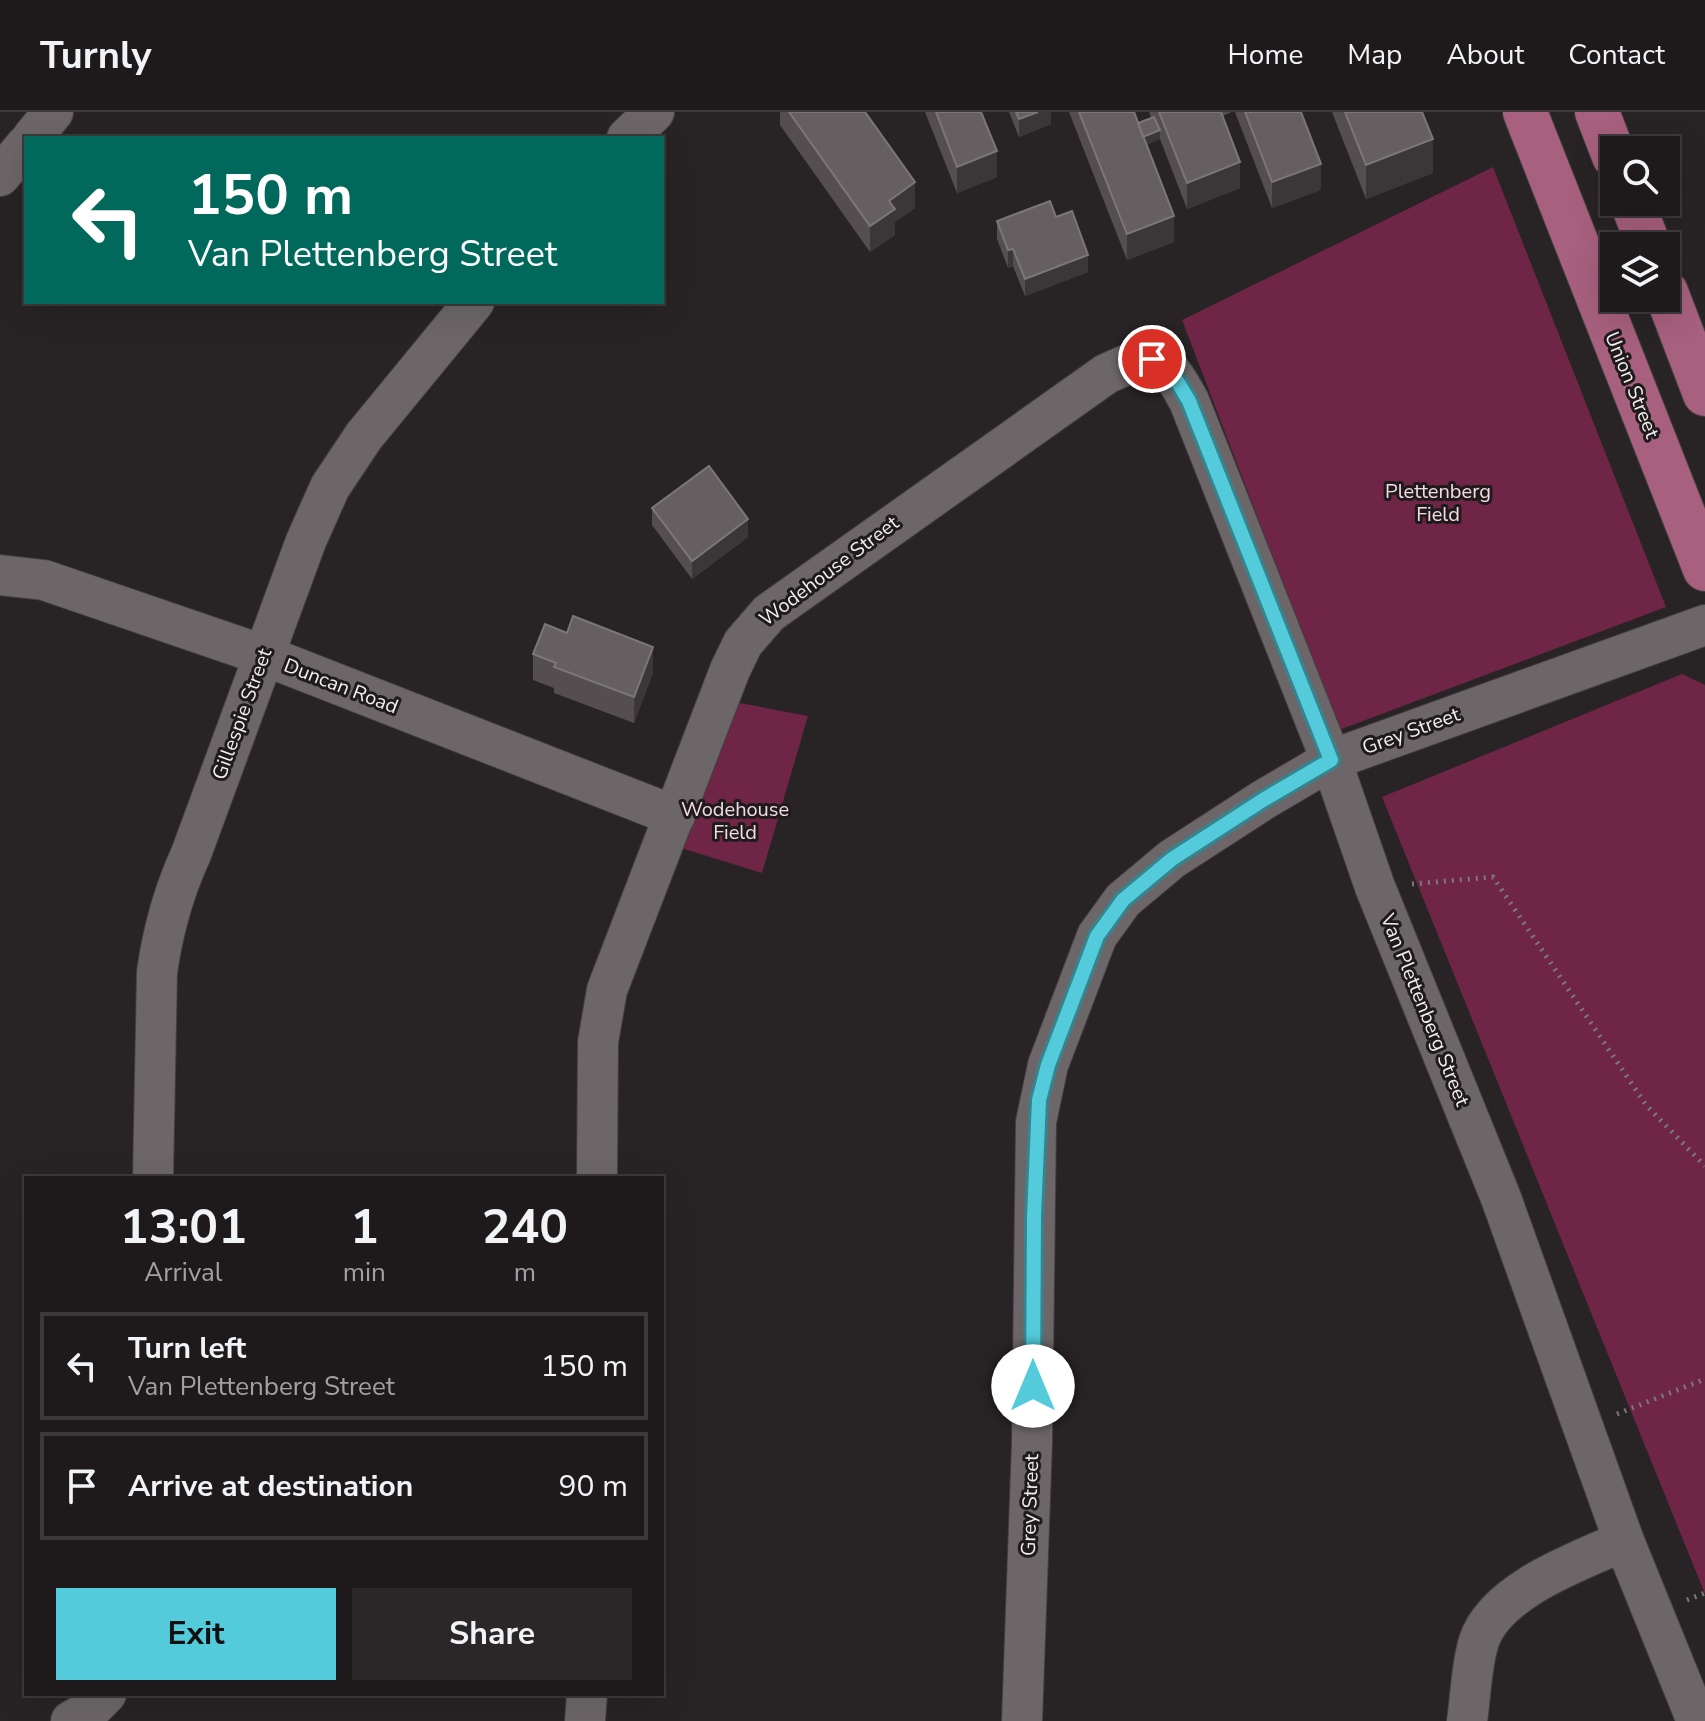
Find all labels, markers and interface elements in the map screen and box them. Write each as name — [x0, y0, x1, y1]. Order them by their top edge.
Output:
text: Turnly — [40, 30, 152, 81]
text: Home — [1228, 36, 1303, 74]
text: Map — [1347, 36, 1402, 74]
text: About — [1446, 36, 1524, 74]
text: Contact — [1568, 36, 1665, 74]
map controls — [1600, 136, 1680, 312]
button: search — [1600, 136, 1680, 216]
text: 150 m — [188, 157, 353, 234]
icon: left — [56, 168, 160, 272]
text: Van Plettenberg Street — [188, 230, 557, 279]
button: layers — [1600, 232, 1680, 312]
pin — [1118, 325, 1186, 393]
street label: Union Street — [1598, 328, 1666, 443]
icon: arrive — [1130, 337, 1174, 381]
park label: Plettenberg Field — [1385, 478, 1491, 528]
street label: Wodehouse Street — [754, 509, 905, 632]
street label: Gillespie Street — [206, 644, 279, 783]
street label: Duncan Road — [280, 652, 402, 720]
street label: Grey Street — [1358, 701, 1464, 761]
park label: Wodehouse Field — [681, 796, 789, 846]
street label: Van Plettenberg Street — [1374, 909, 1476, 1111]
text: 13:01 — [120, 1194, 247, 1260]
text: 1 — [350, 1194, 379, 1260]
text: 240 — [482, 1194, 568, 1260]
text: Arrival — [144, 1255, 223, 1290]
text: min — [343, 1255, 386, 1290]
text: m — [514, 1255, 536, 1290]
text: Turn left — [128, 1328, 246, 1369]
icon: left — [60, 1344, 104, 1388]
position arrow — [991, 1344, 1075, 1428]
text: 150 m — [541, 1346, 628, 1387]
text: Van Plettenberg Street — [128, 1369, 395, 1404]
street label: Grey Street — [1015, 1453, 1045, 1556]
icon: arrive — [60, 1464, 104, 1508]
text: Arrive at destination — [128, 1466, 413, 1507]
text: 90 m — [559, 1466, 628, 1507]
button: Exit — [56, 1588, 336, 1680]
button: Share — [352, 1588, 632, 1680]

